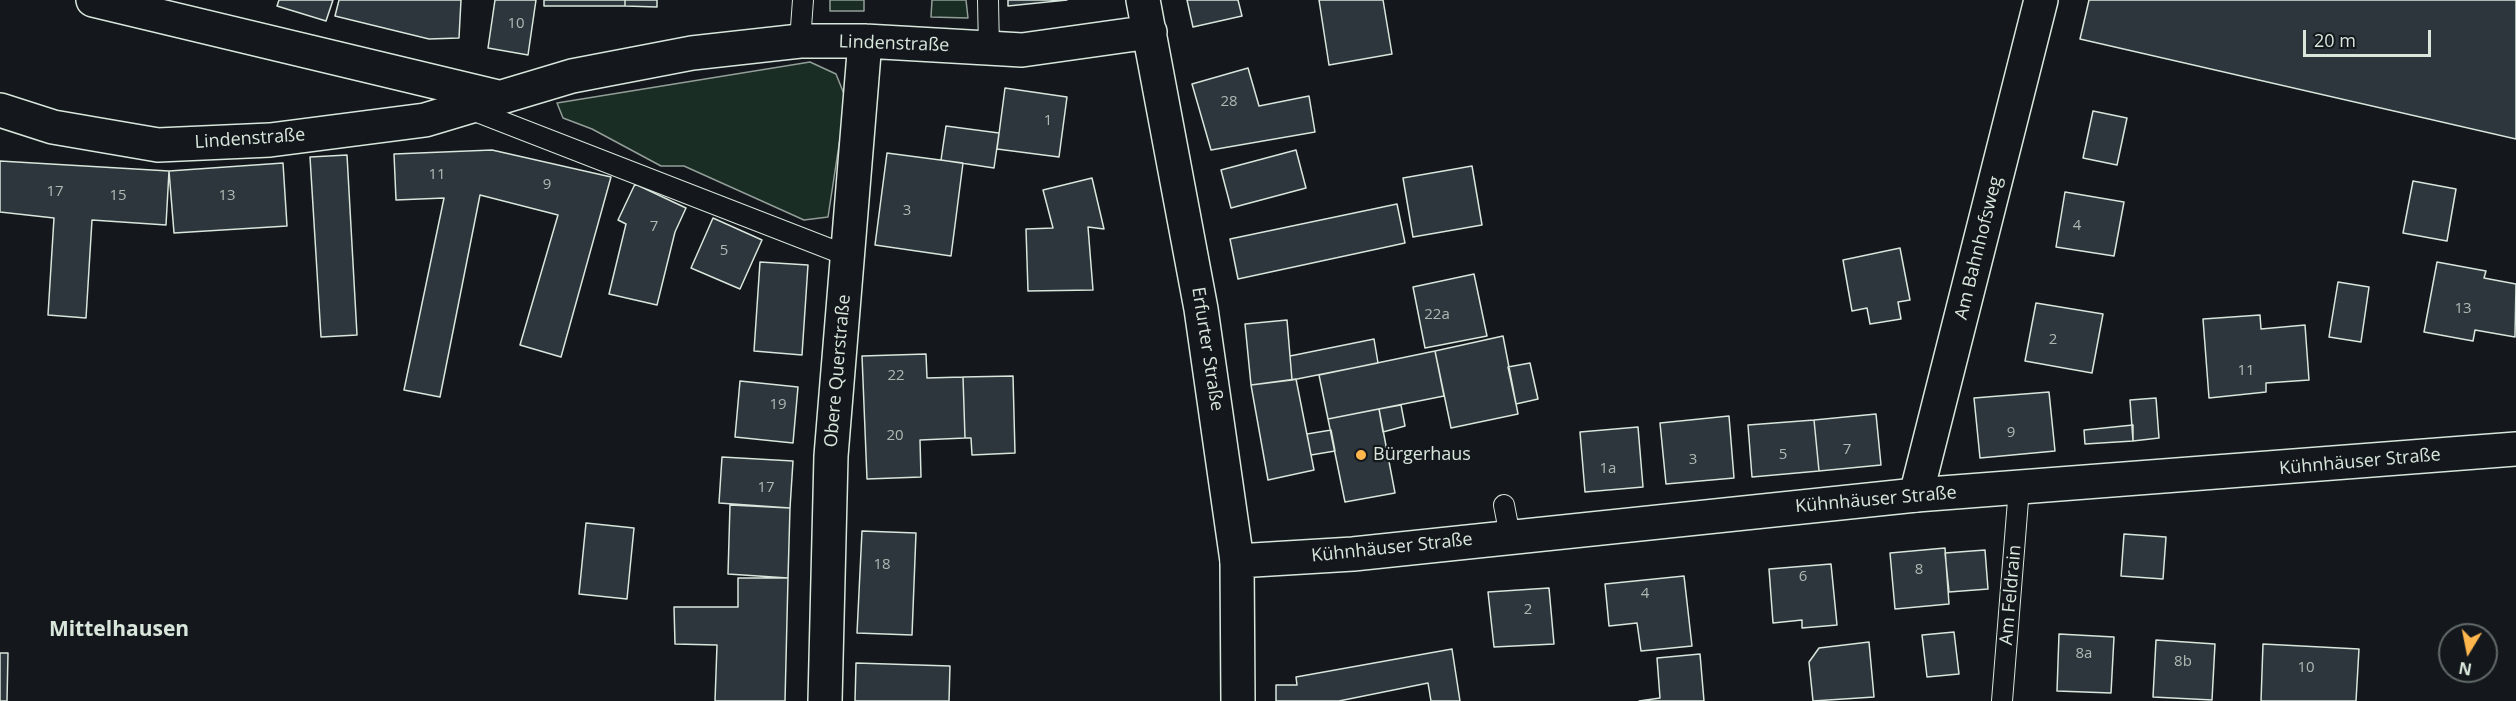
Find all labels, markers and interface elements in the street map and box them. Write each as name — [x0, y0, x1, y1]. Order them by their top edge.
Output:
house number: 10 — [507, 15, 525, 33]
scale bar — [2306, 18, 2434, 56]
text: 20 m — [2314, 28, 2356, 52]
street label: Lindenstraße — [838, 31, 950, 57]
house number: 28 — [1220, 93, 1238, 111]
house number: 1 — [1044, 112, 1052, 130]
street label: Lindenstraße — [194, 124, 306, 154]
house number: 11 — [428, 166, 446, 184]
street label: Am Bahnhofsweg — [1951, 174, 2007, 322]
house number: 9 — [543, 176, 551, 194]
house number: 17 — [46, 183, 64, 201]
house number: 15 — [109, 187, 127, 205]
house number: 13 — [218, 187, 236, 205]
house number: 3 — [903, 202, 911, 220]
house number: 4 — [2073, 217, 2081, 235]
house number: 7 — [650, 218, 658, 236]
house number: 5 — [720, 242, 728, 260]
street label: Erfurter Straße — [1187, 285, 1227, 413]
street label: Obere Querstraße — [821, 294, 855, 448]
house number: 13 — [2454, 300, 2472, 318]
house number: 22a — [1424, 306, 1450, 324]
house number: 2 — [2049, 331, 2057, 349]
house number: 11 — [2237, 362, 2255, 380]
house number: 22 — [887, 367, 905, 385]
house number: 19 — [769, 396, 787, 414]
house number: 9 — [2007, 424, 2015, 442]
house number: 20 — [886, 427, 904, 445]
house number: 7 — [1843, 441, 1851, 459]
place label: Bürgerhaus — [1373, 444, 1471, 466]
street label: Kühnhäuser Straße — [2278, 444, 2442, 480]
house number: 5 — [1779, 446, 1787, 464]
marker: Bürgerhaus — [1354, 448, 1368, 462]
house number: 3 — [1689, 451, 1697, 469]
house number: 1a — [1600, 460, 1616, 478]
house number: 17 — [757, 479, 775, 497]
street label: Kühnhäuser Straße — [1794, 482, 1958, 518]
street label: Kühnhäuser Straße — [1310, 529, 1474, 567]
street label: Am Feldrain — [1996, 544, 2026, 646]
house number: 18 — [873, 556, 891, 574]
house number: 8 — [1915, 561, 1923, 579]
house number: 6 — [1799, 568, 1807, 586]
house number: 4 — [1641, 585, 1649, 603]
house number: 2 — [1524, 601, 1532, 619]
district label: Mittelhausen — [49, 617, 189, 643]
north arrow — [2438, 623, 2498, 683]
house number: 8a — [2076, 645, 2092, 663]
house number: 8b — [2174, 653, 2192, 671]
text: N — [2457, 657, 2474, 681]
house number: 10 — [2297, 659, 2315, 677]

